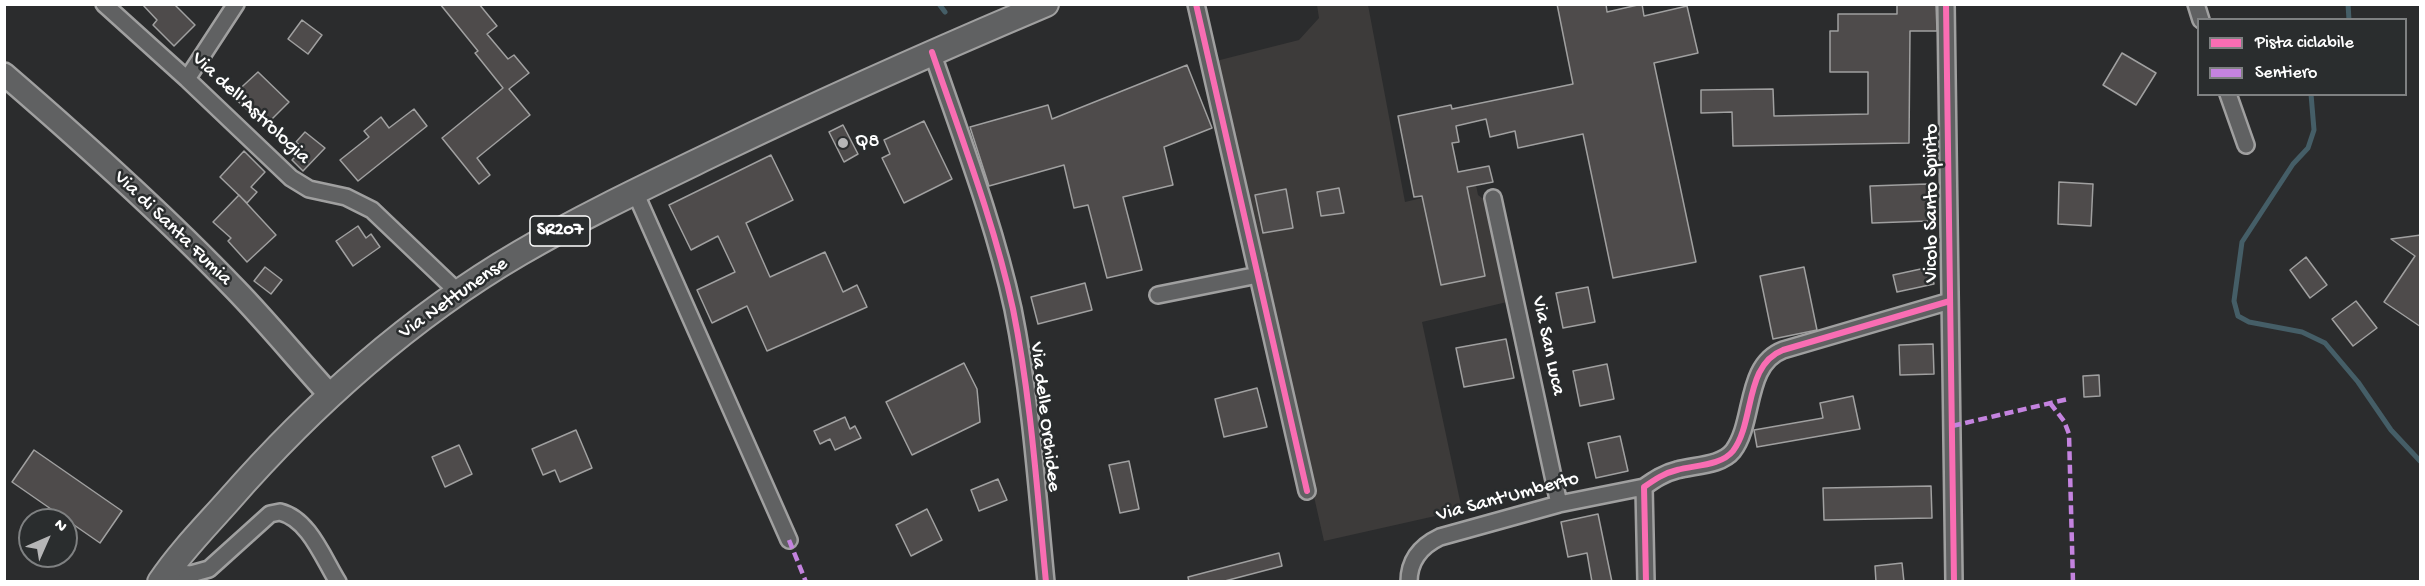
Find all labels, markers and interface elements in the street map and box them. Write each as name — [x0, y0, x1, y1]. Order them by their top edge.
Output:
legend — [2197, 18, 2407, 96]
text: Pista ciclabile — [2255, 33, 2354, 54]
street label: Via dell'Astrologia — [186, 48, 314, 170]
text: Sentiero — [2255, 63, 2317, 84]
street label: Vicolo Santo Spirito — [1921, 124, 1945, 282]
place label: Q8 — [855, 131, 879, 155]
marker: Q8 — [836, 136, 850, 150]
street label: Via di Santa Fumia — [108, 166, 236, 292]
road number: SR207 — [530, 216, 590, 246]
street label: Via Nettunense — [395, 253, 513, 345]
street label: Via San Luca — [1525, 294, 1569, 398]
street label: Via delle Orchidee — [1023, 341, 1065, 493]
street label: Via Sant'Umberto — [1434, 467, 1582, 529]
north arrow — [18, 508, 78, 568]
text: N — [49, 516, 70, 537]

